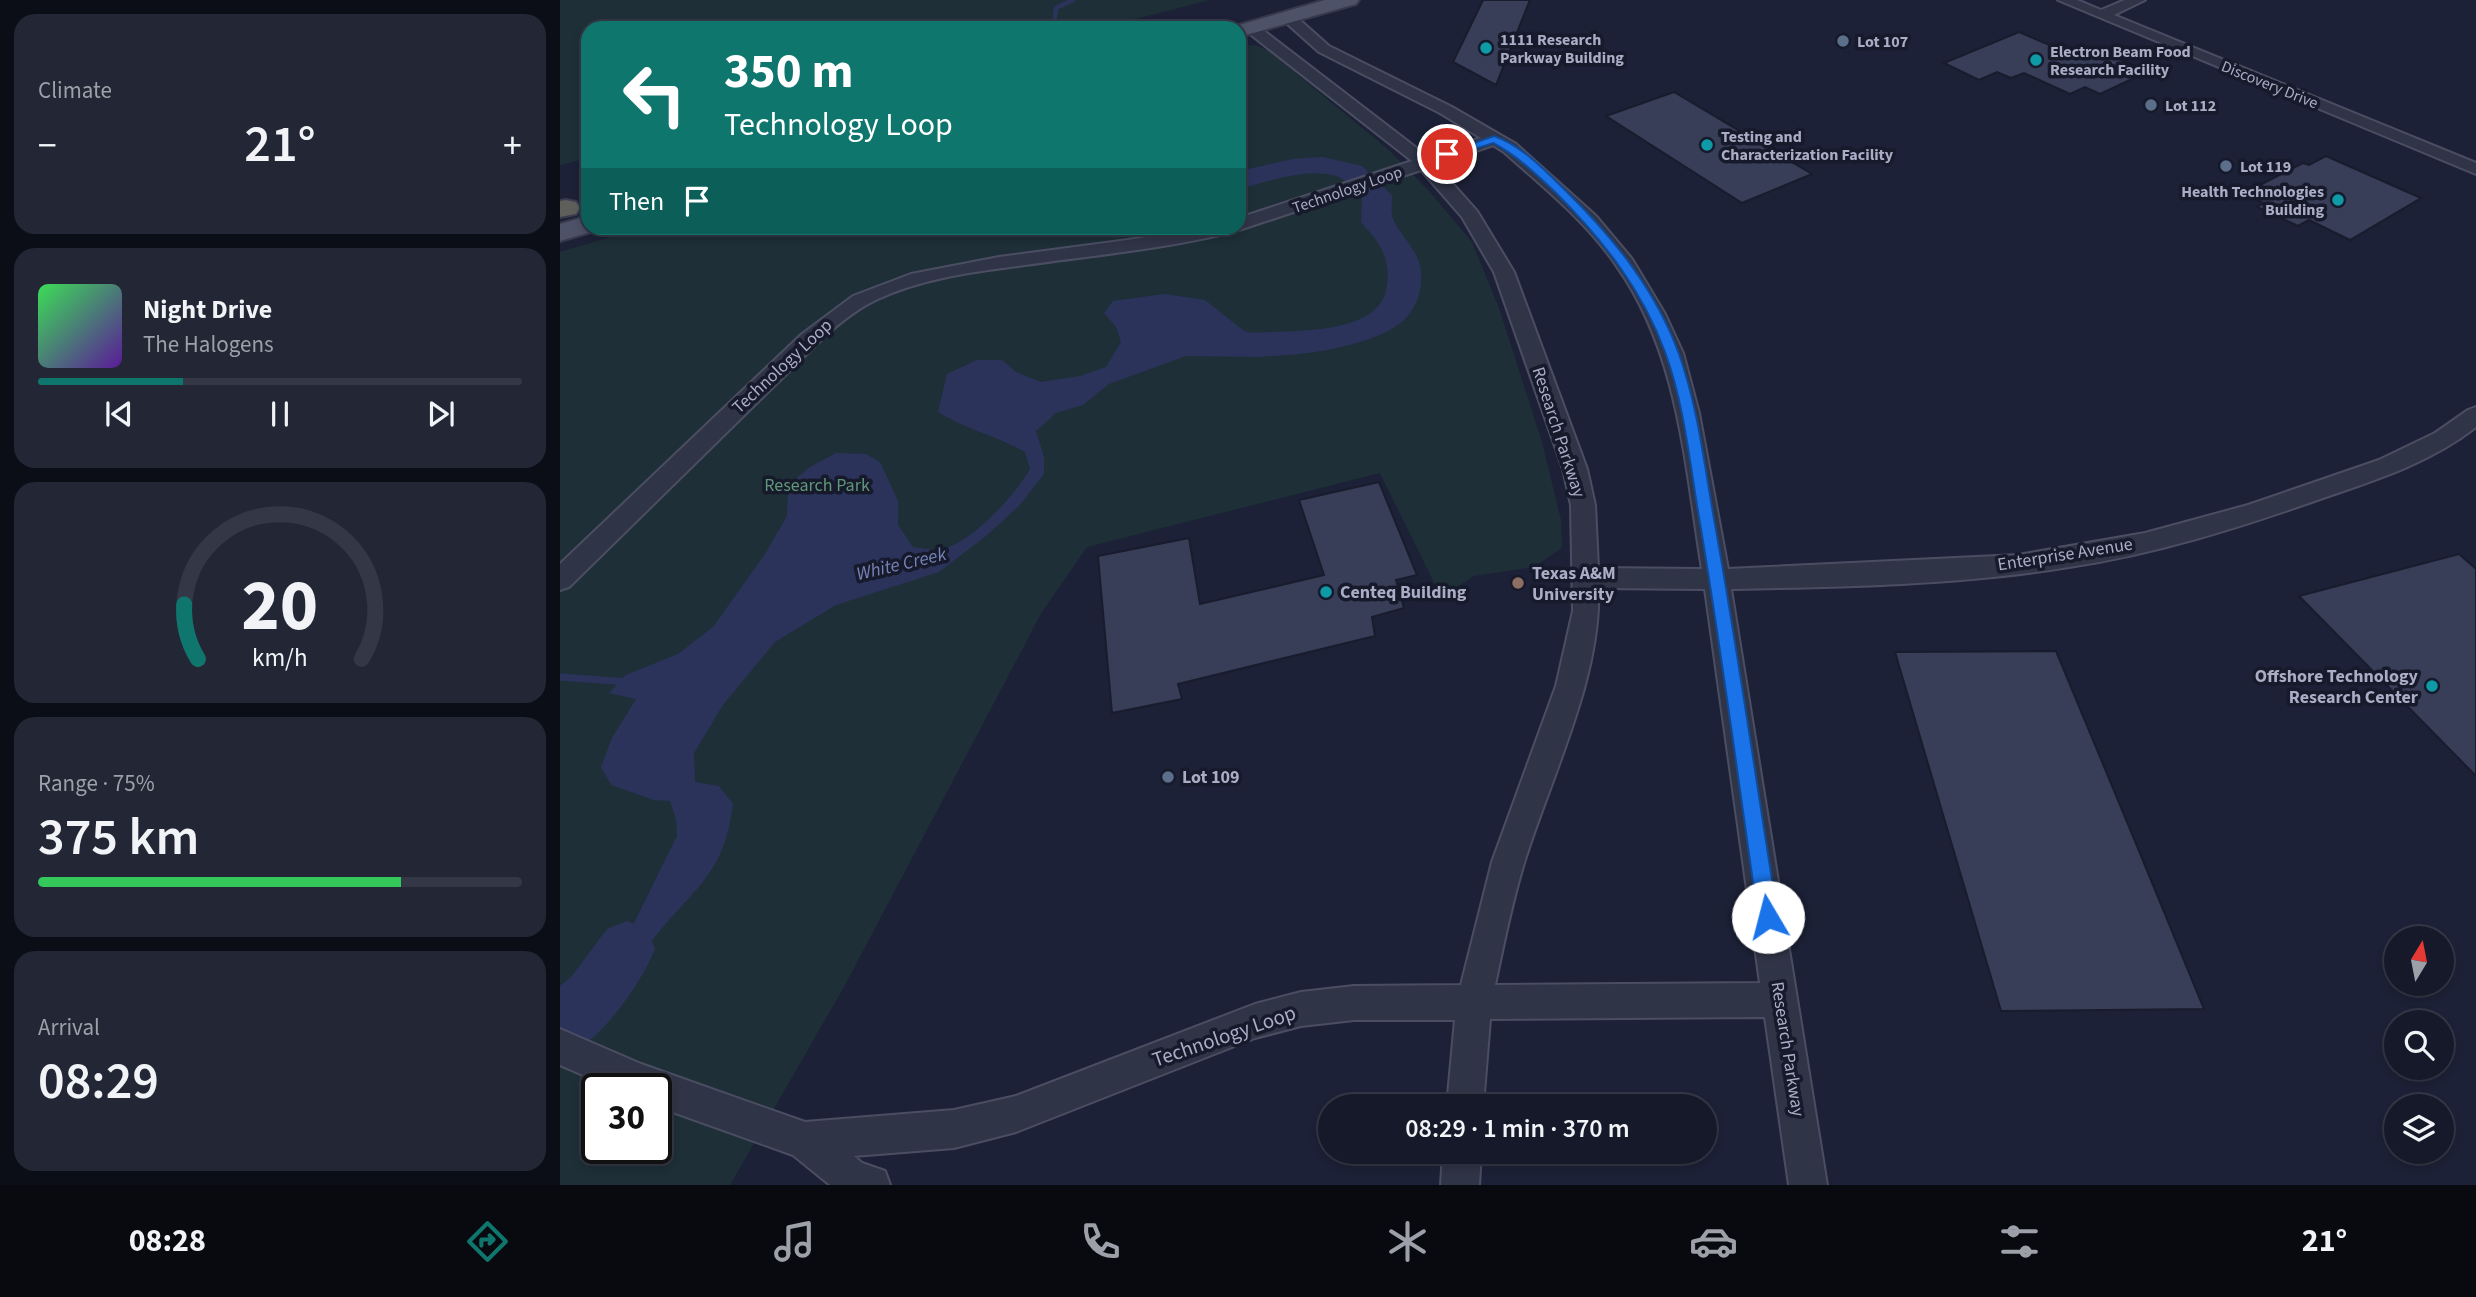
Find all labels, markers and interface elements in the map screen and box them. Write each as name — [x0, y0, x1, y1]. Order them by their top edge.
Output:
place label: 1111 Research Parkway Building — [1500, 29, 1624, 69]
place label: Lot 107 — [1857, 31, 1908, 53]
marker: Lot 107 — [1835, 33, 1851, 49]
text: 350 m — [724, 37, 853, 107]
marker: 1111 Research Parkway Building — [1478, 40, 1494, 56]
place label: Electron Beam Food Research Facility — [2050, 41, 2191, 81]
icon: left — [609, 49, 700, 140]
marker: Electron Beam Food Research Facility — [2028, 52, 2044, 68]
street label: Discovery Drive — [2218, 55, 2321, 114]
text: Climate — [38, 74, 112, 107]
place label: Lot 112 — [2165, 95, 2216, 117]
marker: Lot 112 — [2143, 97, 2159, 113]
text: Technology Loop — [724, 102, 953, 148]
text: 21° — [244, 108, 316, 182]
text: − — [38, 119, 57, 173]
text: + — [503, 119, 522, 173]
pin — [1417, 124, 1477, 184]
place label: Testing and Characterization Facility — [1721, 126, 1894, 166]
icon: arrive — [1428, 135, 1466, 173]
marker: Testing and Characterization Facility — [1699, 137, 1715, 153]
place label: Lot 119 — [2240, 156, 2291, 178]
marker: Lot 119 — [2218, 158, 2234, 174]
street label: Technology Loop — [1290, 161, 1405, 219]
place label: Health Technologies Building — [2181, 181, 2324, 221]
icon: arrive — [678, 182, 716, 220]
text: Then — [609, 183, 664, 220]
marker: Health Technologies Building — [2330, 192, 2346, 208]
text: Night Drive — [143, 291, 272, 328]
street label: Technology Loop — [727, 313, 838, 419]
text: The Halogens — [143, 328, 274, 361]
street label: Research Parkway — [1526, 364, 1592, 501]
icon: previous — [100, 395, 138, 433]
icon: pause — [261, 395, 299, 433]
icon: next — [422, 395, 460, 433]
park label: Research Park — [764, 473, 870, 498]
street label: Enterprise Avenue — [1996, 531, 2135, 578]
water label: White Creek — [854, 541, 950, 588]
text: 20 — [242, 554, 318, 658]
place label: Texas A&M University — [1532, 561, 1616, 607]
marker: Texas A&M University — [1510, 575, 1526, 591]
place label: Centeq Building — [1340, 580, 1467, 605]
marker: Centeq Building — [1318, 584, 1334, 600]
text: km/h — [252, 639, 308, 675]
place label: Offshore Technology Research Center — [2255, 664, 2419, 710]
marker: Offshore Technology Research Center — [2424, 678, 2440, 694]
place label: Lot 109 — [1182, 765, 1240, 790]
text: Range · 75% — [38, 767, 155, 800]
marker: Lot 109 — [1160, 769, 1176, 785]
text: 375 km — [38, 801, 199, 875]
position arrow — [1731, 880, 1805, 954]
north arrow — [2384, 926, 2454, 996]
map controls — [2384, 926, 2454, 1164]
street label: Research Parkway — [1765, 980, 1811, 1119]
street label: Technology Loop — [1148, 997, 1300, 1075]
button: search — [2384, 1010, 2454, 1080]
text: Arrival — [38, 1011, 100, 1044]
text: 08:29 — [38, 1045, 159, 1119]
speed limit sign: 30 — [581, 1073, 672, 1164]
button: layers — [2384, 1094, 2454, 1164]
text: 08:29 · 1 min · 370 m — [1405, 1110, 1630, 1147]
icon: directions — [463, 1217, 512, 1266]
icon: music — [770, 1217, 819, 1266]
icon: phone — [1076, 1217, 1125, 1266]
icon: climate — [1383, 1217, 1432, 1266]
icon: car — [1689, 1217, 1738, 1266]
icon: filters — [1995, 1217, 2044, 1266]
text: 08:28 — [129, 1218, 206, 1264]
text: 21° — [2302, 1218, 2347, 1264]

